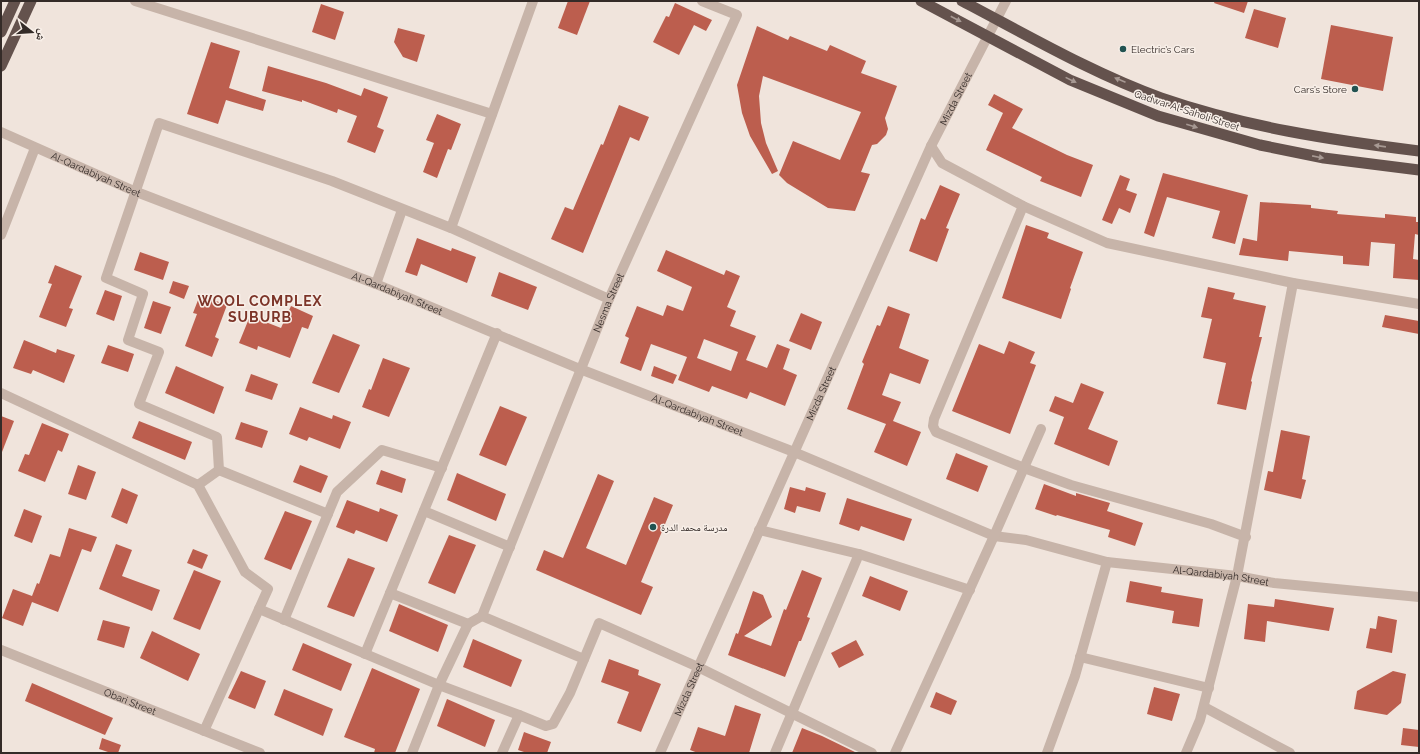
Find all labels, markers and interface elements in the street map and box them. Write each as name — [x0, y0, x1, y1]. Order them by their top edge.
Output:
north arrow — [12, 12, 52, 52]
one-way arrow — [950, 16, 962, 23]
text: ش — [32, 27, 49, 43]
marker: Electric’s Cars — [1118, 44, 1128, 54]
place label: Electric’s Cars — [1131, 44, 1195, 55]
street label: Mizda Street — [938, 70, 974, 127]
one-way arrow — [1065, 77, 1076, 83]
one-way arrow — [1114, 77, 1125, 83]
place label: Cars’s Store — [1294, 84, 1347, 95]
marker: Cars’s Store — [1350, 84, 1360, 94]
street label: Qadwar Al-Saholi Street — [1133, 88, 1242, 133]
one-way arrow — [1186, 123, 1198, 129]
one-way arrow — [1374, 143, 1386, 149]
street label: Al-Qardabiyah Street — [49, 150, 143, 199]
one-way arrow — [1312, 154, 1325, 160]
street label: Al-Qardabiyah Street — [350, 270, 445, 317]
street label: Nesma Street — [591, 271, 626, 334]
district label: WOOL COMPLEX SUBURB — [197, 293, 323, 325]
street label: Mizda Street — [804, 364, 838, 422]
street label: Al-Qardabiyah Street — [650, 392, 745, 438]
marker: مدرسة محمد الدرة — [648, 522, 658, 532]
place label: مدرسة محمد الدرة — [661, 522, 728, 533]
street label: Al-Qardabiyah Street — [1172, 564, 1270, 588]
street label: Mizda Street — [672, 660, 706, 718]
street label: Obari Street — [102, 687, 158, 717]

